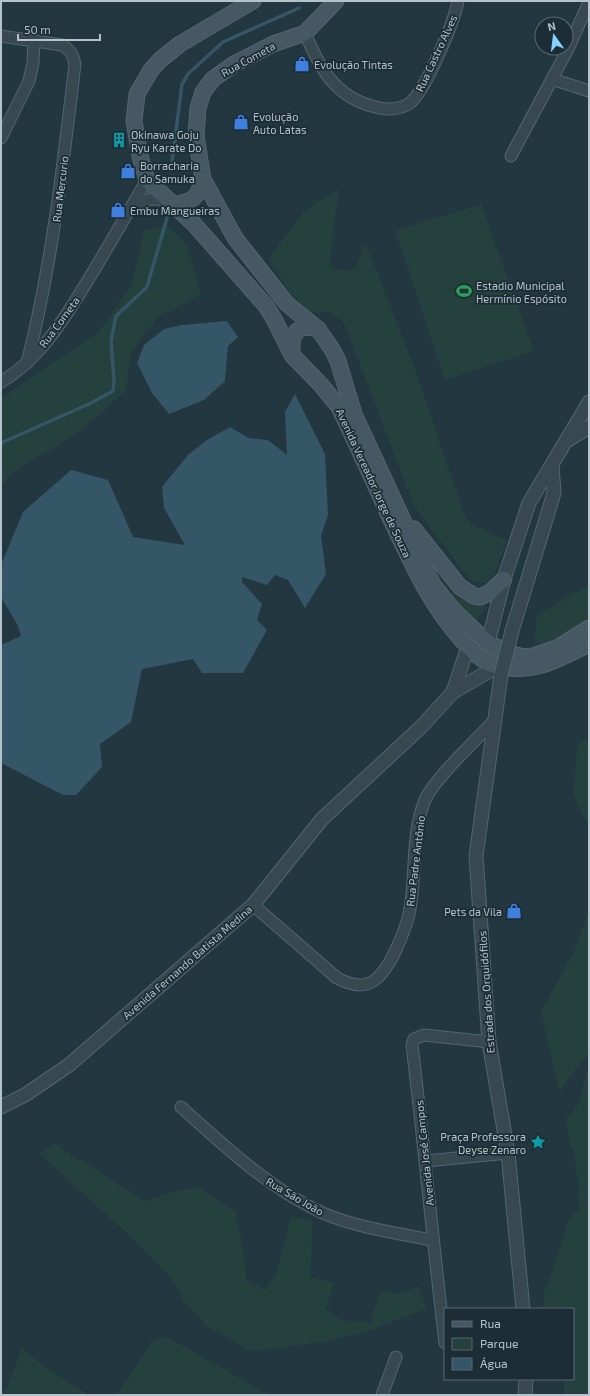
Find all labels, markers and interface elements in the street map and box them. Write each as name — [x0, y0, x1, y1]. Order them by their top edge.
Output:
street label: Rua Castro Alves — [412, 12, 460, 94]
scale bar — [18, 16, 100, 42]
north arrow — [534, 16, 574, 56]
text: N — [546, 19, 557, 33]
text: 50 m — [24, 22, 51, 36]
street label: Rua Cometa — [219, 39, 277, 79]
shop icon: Evolução Tintas — [293, 55, 311, 73]
place label: Evolução Tintas — [314, 58, 393, 72]
place label: Evolução Auto Latas — [253, 110, 307, 136]
shop icon: Evolução Auto Latas — [232, 113, 250, 131]
place label: Okinawa Goju Ryu Karate Do — [131, 128, 201, 154]
building icon: Okinawa Goju Ryu Karate Do — [110, 131, 128, 149]
street label: Rua Mercurio — [50, 155, 70, 223]
place label: Borracharia do Samuka — [140, 159, 199, 185]
shop icon: Borracharia do Samuka — [119, 162, 137, 180]
shop icon: Embu Mangueiras — [109, 201, 127, 219]
place label: Embu Mangueiras — [130, 204, 220, 217]
place label: Estadio Municipal Hermínio Espósito — [476, 279, 567, 305]
sports icon: Estadio Municipal Hermínio Espósito — [455, 282, 473, 300]
street label: Rua Cometa — [36, 294, 82, 350]
street label: Avenida Vereador Jorge de Souza — [334, 406, 414, 560]
street label: Rua Padre Antônio — [403, 815, 427, 907]
street label: Avenida Fernando Batista Medina — [120, 902, 254, 1022]
shop icon: Pets da Vila — [505, 902, 523, 920]
place label: Pets da Vila — [444, 905, 502, 918]
street label: Estrada dos Orquidófilos — [475, 930, 497, 1054]
street label: Avenida José Campos — [412, 1099, 436, 1206]
place label: Praça Professora Deyse Zenaro — [440, 1130, 526, 1156]
place icon: Praça Professora Deyse Zenaro — [529, 1133, 547, 1151]
street label: Rua São João — [264, 1174, 326, 1218]
legend — [444, 1308, 574, 1380]
text: Rua — [480, 1316, 501, 1330]
text: Parque — [480, 1336, 518, 1350]
text: Água — [480, 1356, 508, 1370]

